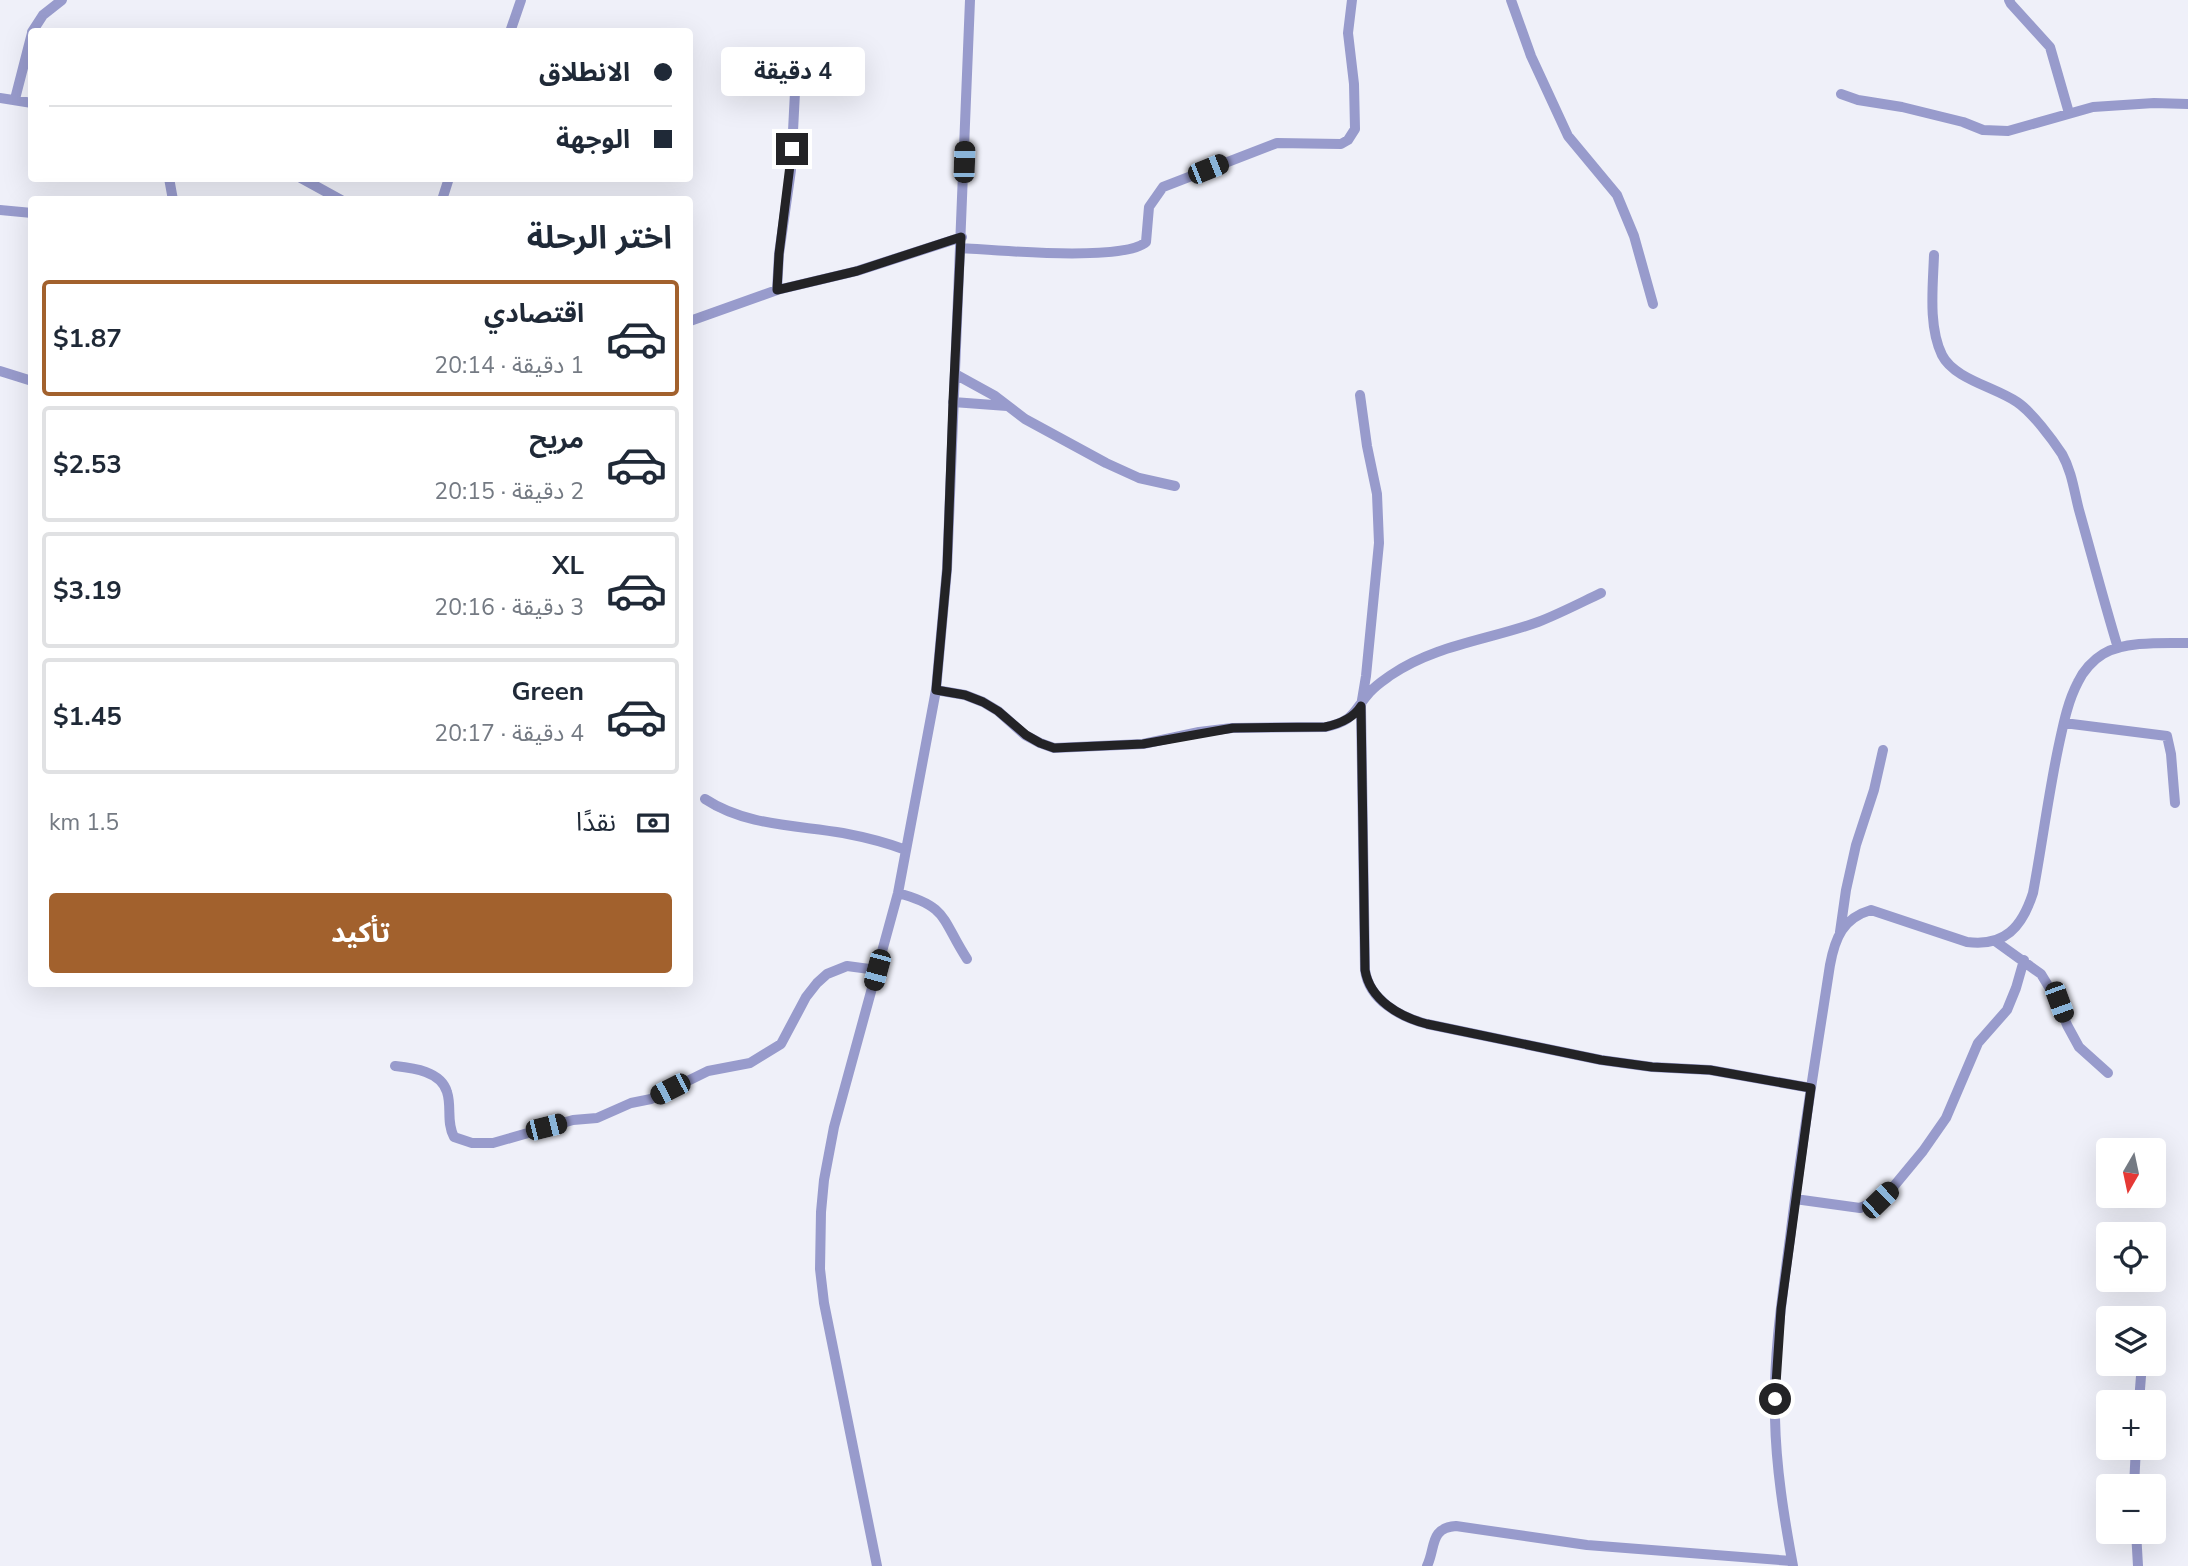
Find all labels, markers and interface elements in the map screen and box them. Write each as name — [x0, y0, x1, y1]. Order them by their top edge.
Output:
callout: 4 دقيقة — [720, 47, 864, 96]
text: الانطلاق — [539, 55, 630, 90]
text: 4 دقيقة — [754, 56, 832, 87]
text: الوجهة — [556, 122, 630, 157]
route end — [776, 133, 808, 165]
car — [953, 141, 976, 183]
car — [1185, 151, 1232, 187]
text: اختر الرحلة — [527, 216, 672, 259]
text: اقتصادي — [484, 296, 584, 331]
icon: car — [605, 307, 668, 370]
text: $1.87 — [53, 321, 122, 356]
text: 1 دقيقة · 20:14 — [434, 350, 584, 381]
text: مريح — [529, 422, 584, 457]
icon: car — [605, 433, 668, 496]
text: $2.53 — [53, 447, 122, 482]
text: 2 دقيقة · 20:15 — [434, 476, 584, 507]
text: XL — [552, 548, 584, 583]
icon: car — [605, 559, 668, 622]
text: $3.19 — [53, 573, 122, 608]
text: 3 دقيقة · 20:16 — [434, 592, 584, 623]
text: Green — [511, 674, 584, 709]
icon: car — [605, 685, 668, 748]
text: $1.45 — [53, 699, 122, 734]
text: 4 دقيقة · 20:17 — [434, 718, 584, 749]
icon: cash — [634, 804, 672, 842]
text: نقدًا — [576, 805, 616, 840]
text: 1.5 km — [49, 807, 119, 838]
button: تأكيد — [49, 893, 672, 973]
car — [862, 947, 893, 993]
car — [2042, 979, 2077, 1025]
car — [647, 1070, 694, 1108]
car — [524, 1112, 569, 1142]
north arrow — [2096, 1138, 2166, 1208]
map controls — [2096, 1138, 2166, 1544]
car — [1858, 1178, 1903, 1222]
button: locate — [2096, 1222, 2166, 1292]
button: layers — [2096, 1306, 2166, 1376]
route start — [1759, 1383, 1791, 1415]
button: + — [2096, 1390, 2166, 1460]
button: − — [2096, 1474, 2166, 1544]

